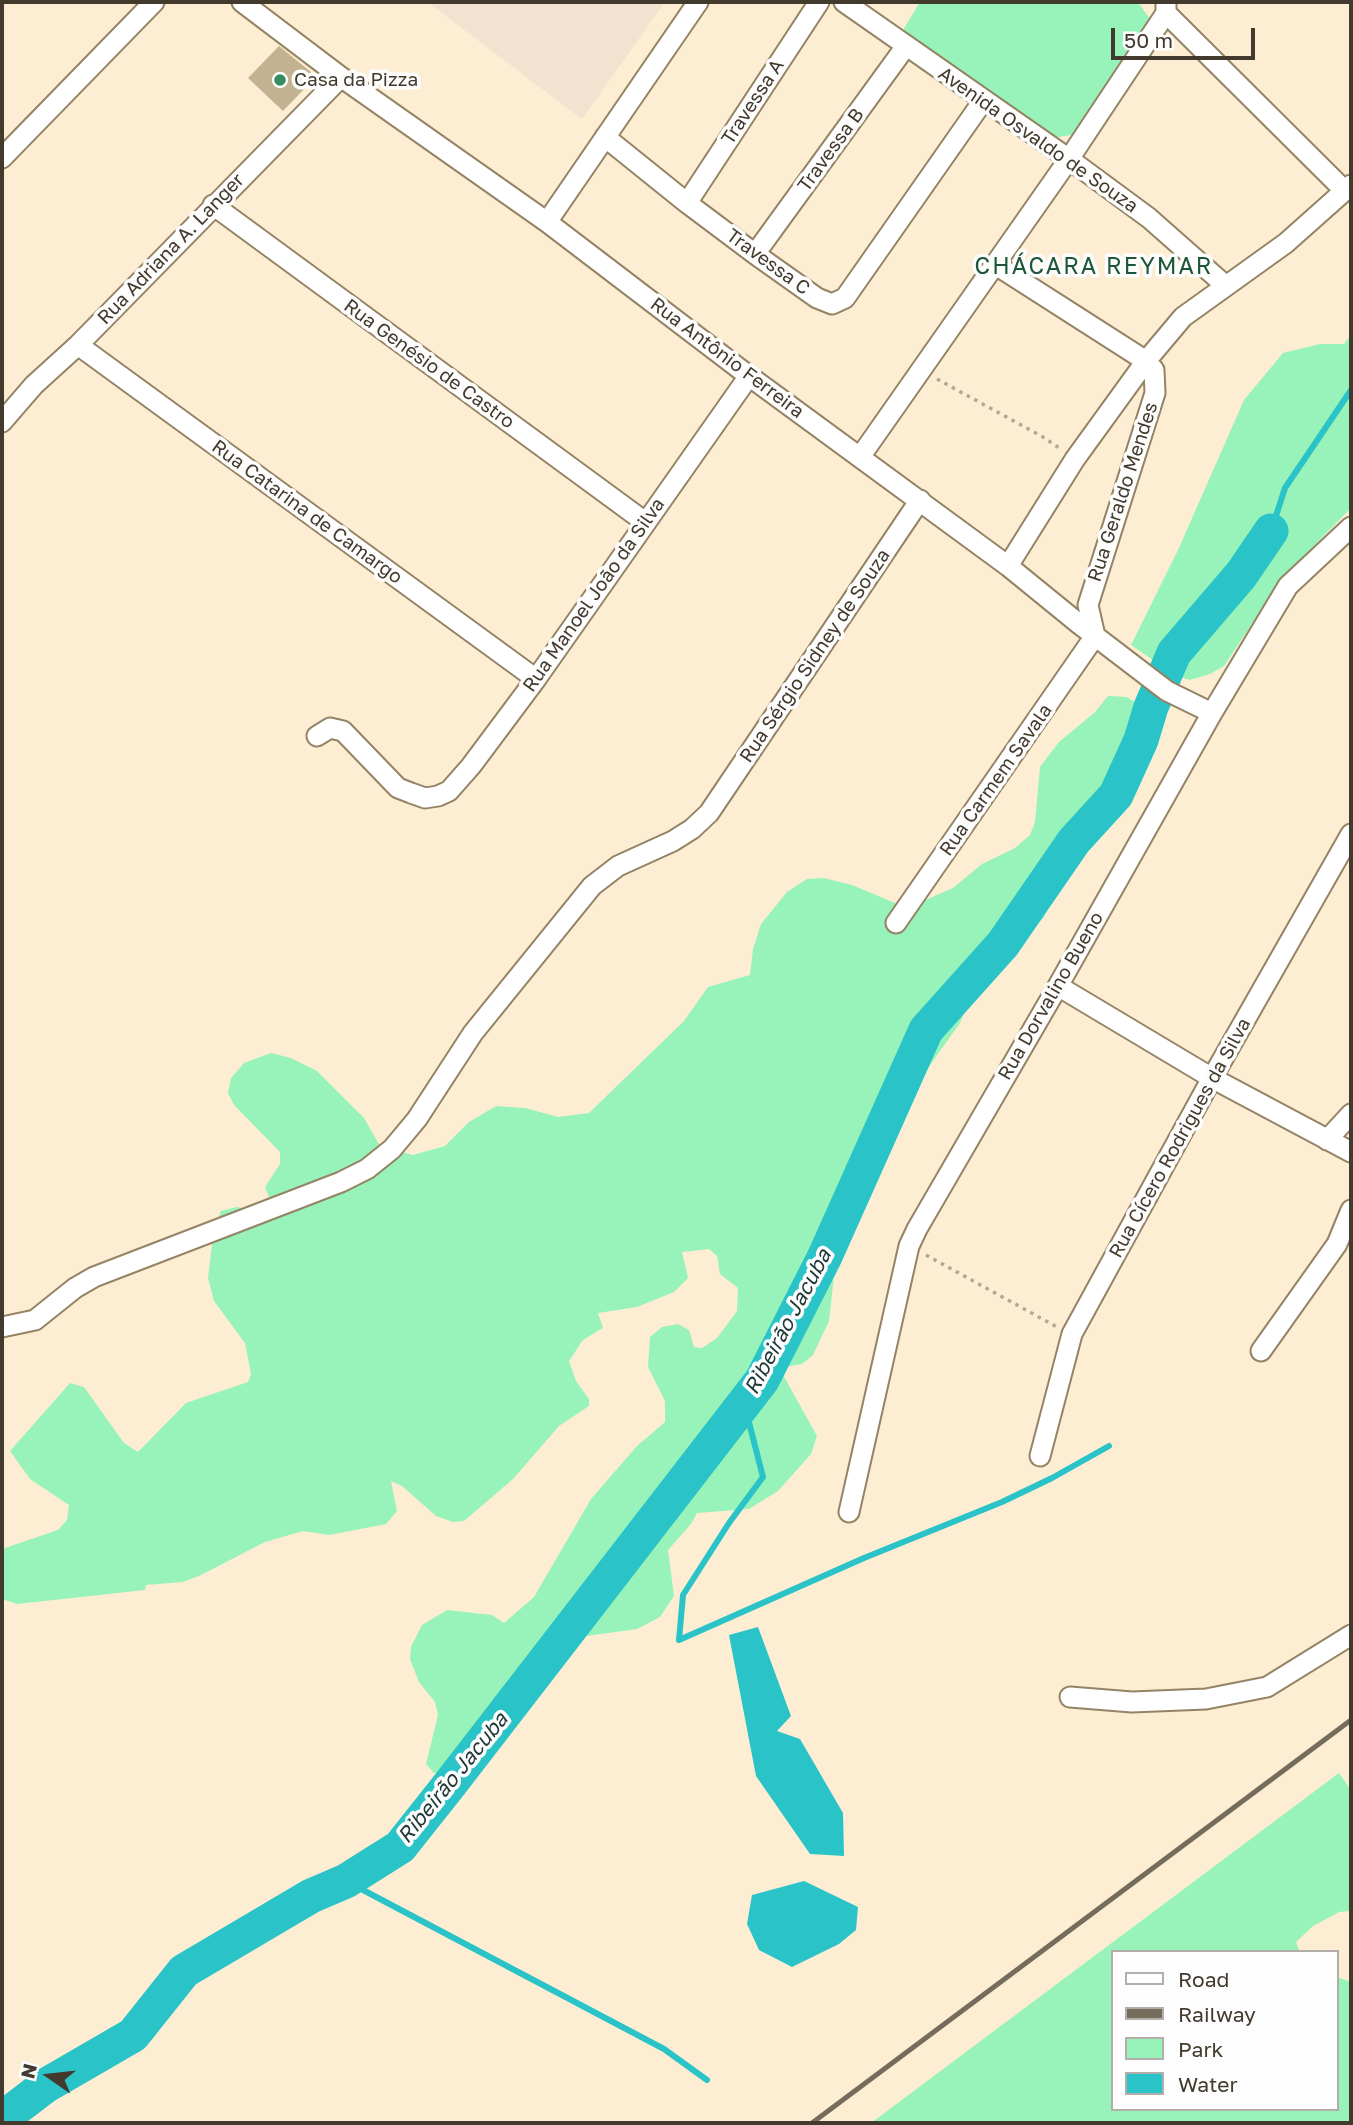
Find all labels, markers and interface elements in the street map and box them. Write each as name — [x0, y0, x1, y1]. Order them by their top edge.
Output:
scale bar — [1115, 14, 1258, 58]
text: 50 m — [1124, 27, 1173, 53]
street label: Travessa A — [717, 55, 789, 149]
street label: Avenida Osvaldo de Souza — [934, 62, 1142, 218]
place label: Casa da Pizza — [294, 69, 418, 91]
marker: Casa da Pizza — [272, 72, 288, 88]
street label: Travessa B — [793, 104, 869, 196]
street label: Rua Adriana A. Langer — [93, 169, 249, 329]
street label: Travessa C — [722, 224, 814, 300]
district label: CHÁCARA REYMAR — [976, 253, 1212, 281]
street label: Rua Antônio Ferreira — [646, 293, 808, 423]
street label: Rua Genésio de Castro — [339, 294, 519, 434]
street label: Rua Geraldo Mendes — [1083, 399, 1163, 585]
street label: Rua Catarina de Camargo — [207, 435, 407, 589]
street label: Rua Manoel João da Silva — [518, 494, 670, 696]
street label: Rua Sérgio Sidney de Souza — [735, 545, 895, 767]
street label: Rua Carmem Savala — [935, 700, 1057, 860]
street label: Rua Dorvalino Bueno — [994, 908, 1108, 1084]
street label: Rua Cícero Rodrigues da Silva — [1104, 1014, 1256, 1262]
water label: Ribeirão Jacuba — [739, 1245, 837, 1399]
water label: Ribeirão Jacuba — [393, 1708, 513, 1848]
legend — [1112, 1950, 1339, 2111]
text: Road — [1178, 1966, 1229, 1992]
text: Railway — [1178, 2001, 1256, 2027]
text: Park — [1178, 2036, 1223, 2062]
north arrow — [14, 2041, 84, 2111]
text: N — [15, 2061, 41, 2081]
text: Water — [1178, 2071, 1238, 2097]

